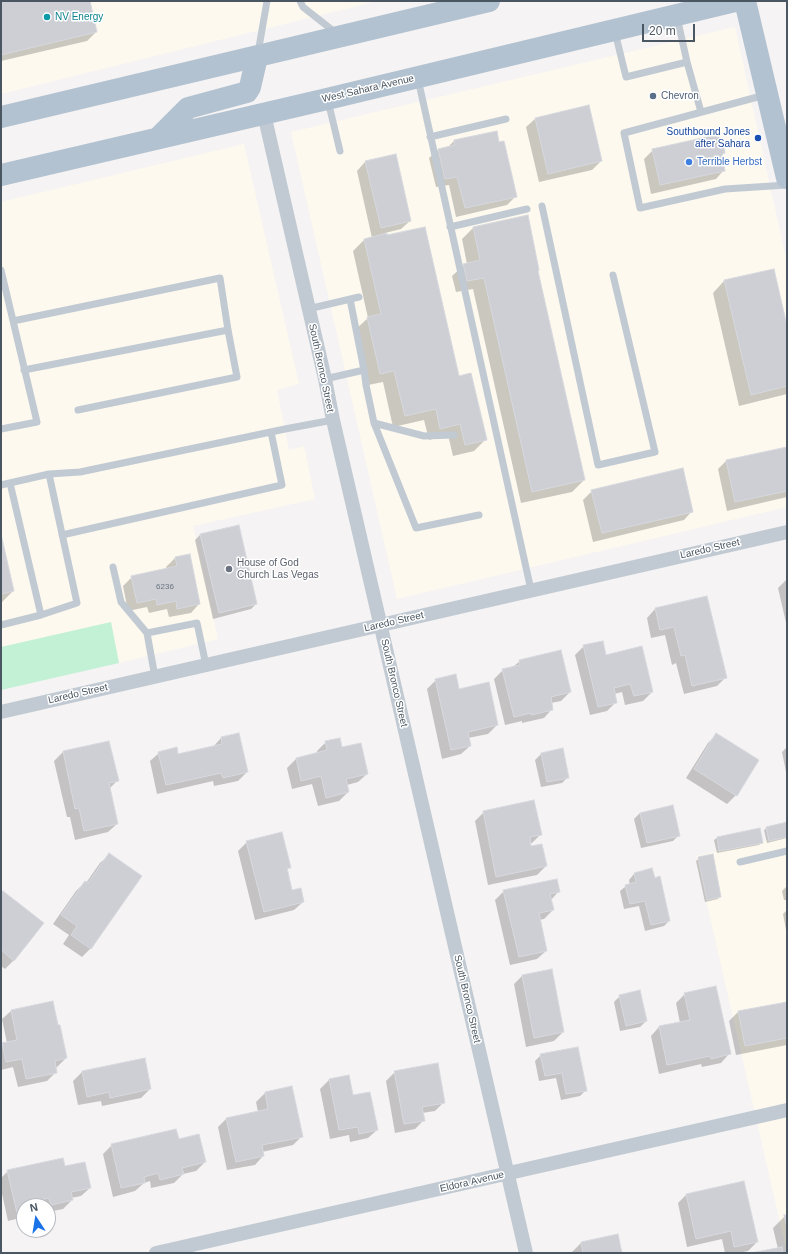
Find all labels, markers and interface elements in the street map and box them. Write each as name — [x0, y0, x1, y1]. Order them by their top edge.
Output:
place label: NV Energy — [55, 11, 103, 23]
marker: NV Energy — [42, 12, 52, 22]
scale bar — [644, 16, 697, 42]
text: 20 m — [649, 24, 676, 38]
street label: West Sahara Avenue — [321, 73, 415, 105]
place label: Chevron — [661, 90, 699, 102]
marker: Chevron — [648, 91, 658, 101]
place label: Southbound Jones after Sahara — [667, 126, 750, 150]
marker: Southbound Jones after Sahara — [753, 133, 763, 143]
place label: Terrible Herbst — [697, 156, 762, 168]
marker: Terrible Herbst — [684, 157, 694, 167]
street label: South Bronco Street — [306, 323, 336, 413]
street label: Laredo Street — [679, 536, 741, 562]
place label: House of God Church Las Vegas — [237, 557, 319, 580]
marker: House of God Church Las Vegas — [224, 564, 234, 574]
house number: 6236 — [156, 582, 174, 592]
street label: Laredo Street — [363, 609, 425, 635]
street label: South Bronco Street — [378, 638, 410, 728]
street label: Laredo Street — [47, 681, 109, 707]
street label: South Bronco Street — [451, 954, 483, 1044]
street label: Eldora Avenue — [439, 1169, 505, 1195]
north arrow — [16, 1198, 56, 1238]
text: N — [29, 1201, 39, 1214]

